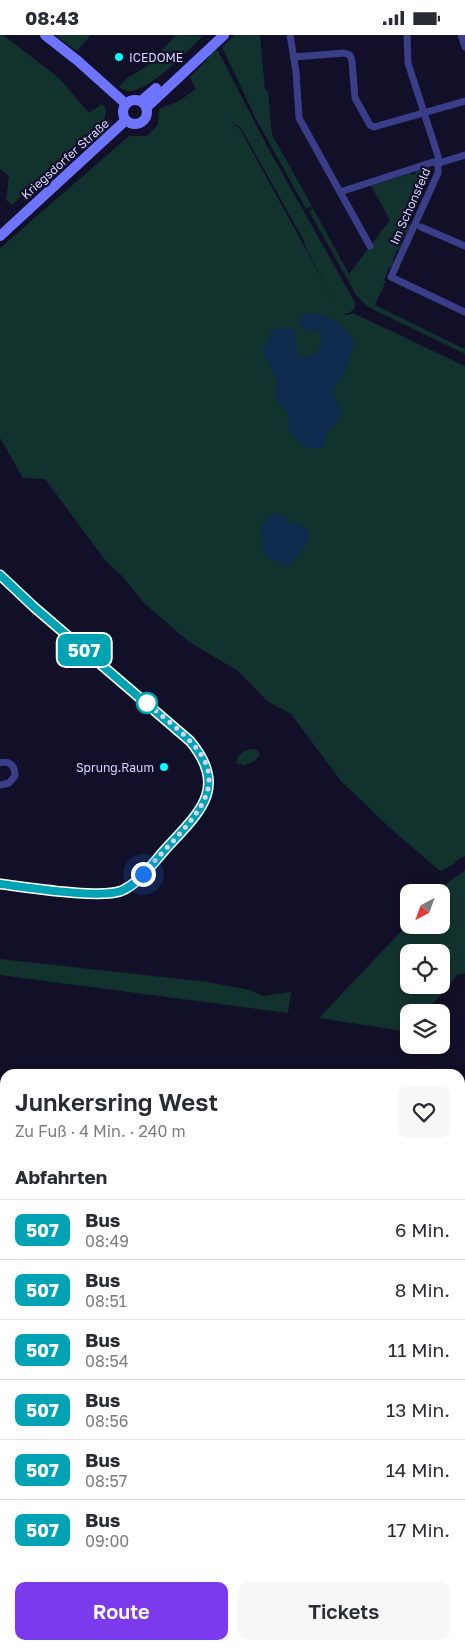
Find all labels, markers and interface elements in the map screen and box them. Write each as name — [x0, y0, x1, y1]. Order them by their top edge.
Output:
text: 08:43 — [25, 6, 79, 29]
place label: ICEDOME — [129, 50, 183, 65]
marker: ICEDOME — [113, 51, 125, 63]
street label: Kriegsdorfer Straße — [18, 116, 112, 202]
street label: Im Schonsfeld — [386, 165, 434, 247]
line badge: 507 — [55, 634, 113, 666]
text: 507 — [68, 639, 100, 661]
unlabelled marker — [136, 692, 158, 714]
place label: Sprung.Raum — [76, 760, 154, 775]
marker: Sprung.Raum — [158, 761, 170, 773]
your location — [131, 862, 156, 887]
north arrow — [400, 884, 450, 934]
map controls — [400, 884, 450, 1054]
button: locate — [400, 944, 450, 994]
button: layers — [400, 1004, 450, 1054]
button: heart — [398, 1086, 450, 1138]
text: Junkersring West — [15, 1087, 218, 1116]
text: Zu Fuß · 4 Min. · 240 m — [15, 1121, 186, 1141]
text: Abfahrten — [15, 1165, 107, 1188]
text: Bus — [85, 1208, 120, 1231]
text: 6 Min. — [395, 1218, 450, 1241]
text: 507 — [26, 1219, 59, 1241]
text: 08:49 — [85, 1231, 129, 1251]
text: Bus — [85, 1268, 120, 1291]
text: 8 Min. — [395, 1278, 450, 1301]
text: 507 — [26, 1279, 59, 1301]
text: 08:51 — [85, 1291, 127, 1311]
text: Bus — [85, 1328, 120, 1351]
text: 11 Min. — [388, 1338, 450, 1361]
text: 507 — [26, 1339, 59, 1361]
text: 08:54 — [85, 1351, 129, 1371]
text: Bus — [85, 1388, 120, 1411]
text: 13 Min. — [386, 1398, 450, 1421]
text: 507 — [26, 1399, 59, 1421]
text: 08:56 — [85, 1411, 128, 1431]
text: Bus — [85, 1448, 120, 1471]
text: 14 Min. — [386, 1458, 450, 1481]
text: 507 — [26, 1459, 59, 1481]
text: 08:57 — [85, 1471, 127, 1491]
text: Bus — [85, 1508, 120, 1531]
text: 17 Min. — [387, 1518, 450, 1541]
text: 507 — [26, 1519, 59, 1541]
text: 09:00 — [85, 1531, 129, 1551]
button: Route — [15, 1582, 228, 1640]
button: Tickets — [238, 1582, 450, 1640]

